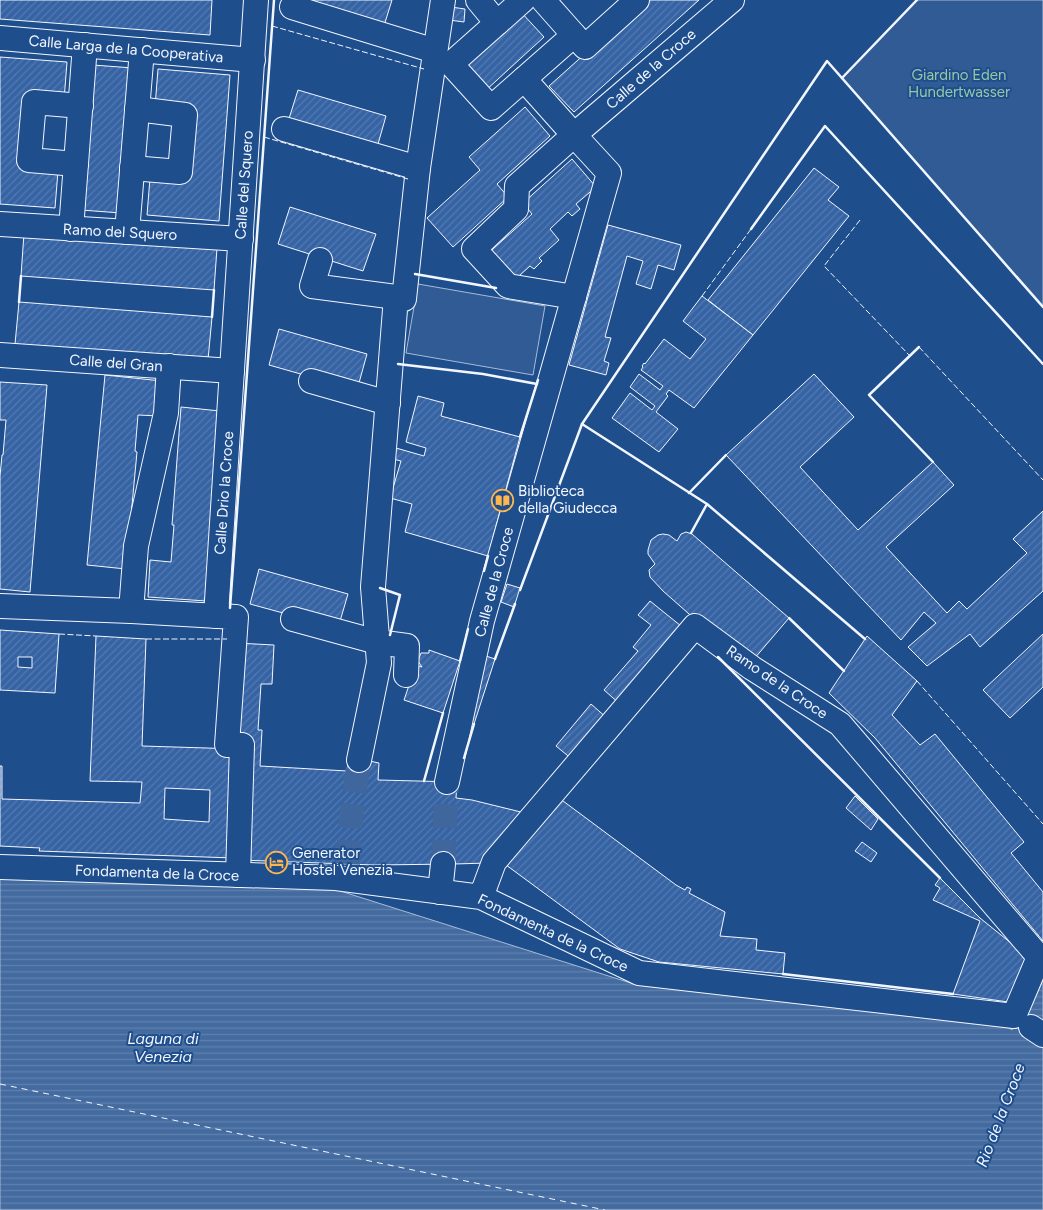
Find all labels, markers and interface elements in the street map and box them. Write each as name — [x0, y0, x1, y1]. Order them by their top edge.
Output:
street label: Calle de la Croce — [602, 25, 700, 113]
street label: Calle Larga de la Cooperativa — [28, 32, 224, 66]
park label: Giardino Eden Hundertwasser — [908, 66, 1010, 101]
street label: Calle del Squero — [231, 130, 257, 240]
street label: Ramo del Squero — [62, 220, 178, 244]
street label: Calle del Gran — [69, 351, 163, 375]
street label: Calle Drio la Croce — [211, 431, 237, 555]
place label: Biblioteca della Giudecca — [518, 482, 617, 517]
library icon: Biblioteca della Giudecca — [490, 488, 514, 512]
street label: Calle de la Croce — [471, 525, 517, 639]
street label: Ramo de la Croce — [723, 641, 831, 723]
place label: Generator Hostel Venezia — [292, 844, 393, 879]
hotel icon: Generator Hostel Venezia — [264, 850, 288, 874]
street label: Fondamenta de la Croce — [75, 861, 239, 885]
street label: Fondamenta de la Croce — [475, 890, 631, 976]
water label: Laguna di Venezia — [127, 1029, 199, 1066]
water label: Rio de la Croce — [972, 1060, 1029, 1170]

